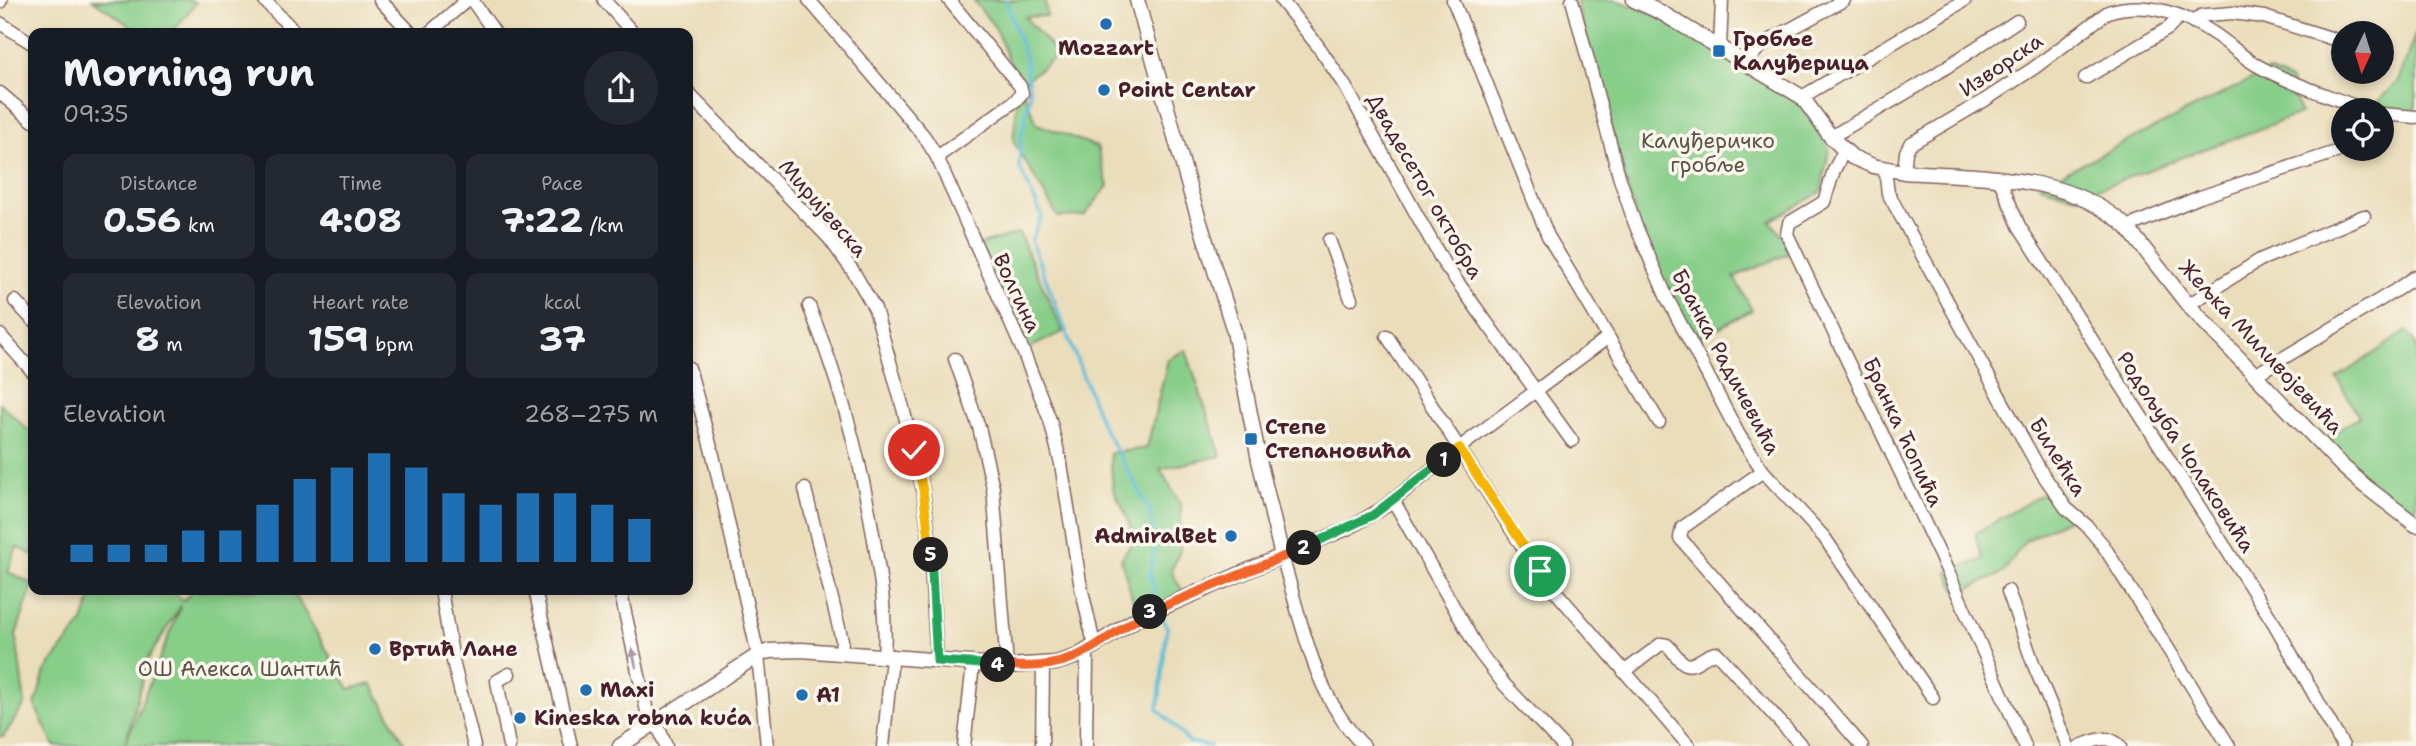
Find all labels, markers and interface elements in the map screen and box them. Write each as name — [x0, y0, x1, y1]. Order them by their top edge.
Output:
marker: Mozzart — [1098, 16, 1114, 32]
north arrow — [2331, 21, 2394, 84]
map controls — [2331, 21, 2394, 161]
place label: Гробље Калуђерица — [1733, 25, 1869, 77]
street label: Изворска — [1954, 27, 2048, 103]
place label: Mozzart — [1058, 34, 1154, 62]
marker: Гробље Калуђерица — [1711, 43, 1727, 59]
text: Morning run — [63, 47, 314, 98]
button: share — [584, 51, 658, 125]
place label: Point Centar — [1118, 76, 1256, 104]
marker: Point Centar — [1096, 82, 1112, 98]
street label: Двадесетог октобра — [1360, 88, 1490, 284]
button: locate — [2331, 98, 2394, 161]
text: 09:35 — [63, 99, 129, 129]
park label: Калуђеричко гробље — [1641, 127, 1775, 179]
street label: Миријевска — [772, 153, 874, 263]
text: Distance — [120, 171, 198, 196]
text: Time — [339, 171, 382, 196]
text: Pace — [541, 171, 583, 196]
text: 0.56 — [103, 196, 182, 243]
text: 4:08 — [319, 196, 402, 243]
text: 7:22 — [501, 196, 583, 243]
text: km — [182, 213, 215, 238]
text: /km — [583, 213, 624, 238]
street label: Волгина — [987, 249, 1047, 337]
street label: Жељка Миливојевића — [2173, 254, 2349, 440]
street label: Бранка Радичевића — [1665, 264, 1787, 460]
text: Elevation — [116, 290, 201, 315]
text: Heart rate — [312, 290, 409, 315]
text: kcal — [544, 290, 581, 315]
text: 8 — [135, 315, 160, 362]
text: 159 — [307, 315, 369, 362]
text: 37 — [538, 315, 586, 362]
text: m — [160, 332, 183, 357]
text: bpm — [369, 332, 414, 357]
street label: Родољуба Чолаковића — [2110, 346, 2262, 558]
street label: Бранка Ћопића — [1856, 353, 1950, 511]
text: Elevation — [63, 399, 166, 429]
text: 268–275 m — [524, 399, 658, 429]
street label: Билећка — [2023, 412, 2093, 502]
place label: Степе Степановића — [1265, 413, 1412, 465]
pin — [884, 420, 944, 480]
icon: check — [895, 431, 933, 469]
marker: Степе Степановића — [1243, 431, 1259, 447]
pin: 1 — [1426, 442, 1462, 477]
text: 1 — [1439, 447, 1448, 472]
place label: AdmiralBet — [1094, 522, 1217, 550]
marker: AdmiralBet — [1223, 528, 1239, 544]
pin: 2 — [1286, 530, 1322, 566]
text: 2 — [1297, 535, 1310, 560]
pin: 5 — [914, 538, 948, 572]
pin — [1510, 541, 1570, 601]
text: 5 — [925, 542, 936, 567]
icon: arrive — [1521, 552, 1559, 590]
pin: 3 — [1132, 594, 1168, 630]
text: 3 — [1143, 599, 1156, 624]
place label: Вртић Лане — [389, 635, 518, 663]
marker: Вртић Лане — [367, 641, 383, 657]
one-way arrow — [629, 647, 640, 669]
pin: 4 — [981, 648, 1016, 682]
text: 4 — [991, 652, 1004, 677]
park label: ОШ Алекса Шантић — [138, 655, 342, 683]
place label: Maxi — [600, 676, 655, 704]
place label: A1 — [816, 681, 840, 709]
marker: Maxi — [578, 682, 594, 698]
marker: A1 — [794, 687, 810, 703]
place label: Kineska robna kuća — [534, 704, 752, 732]
marker: Kineska robna kuća — [512, 710, 528, 726]

